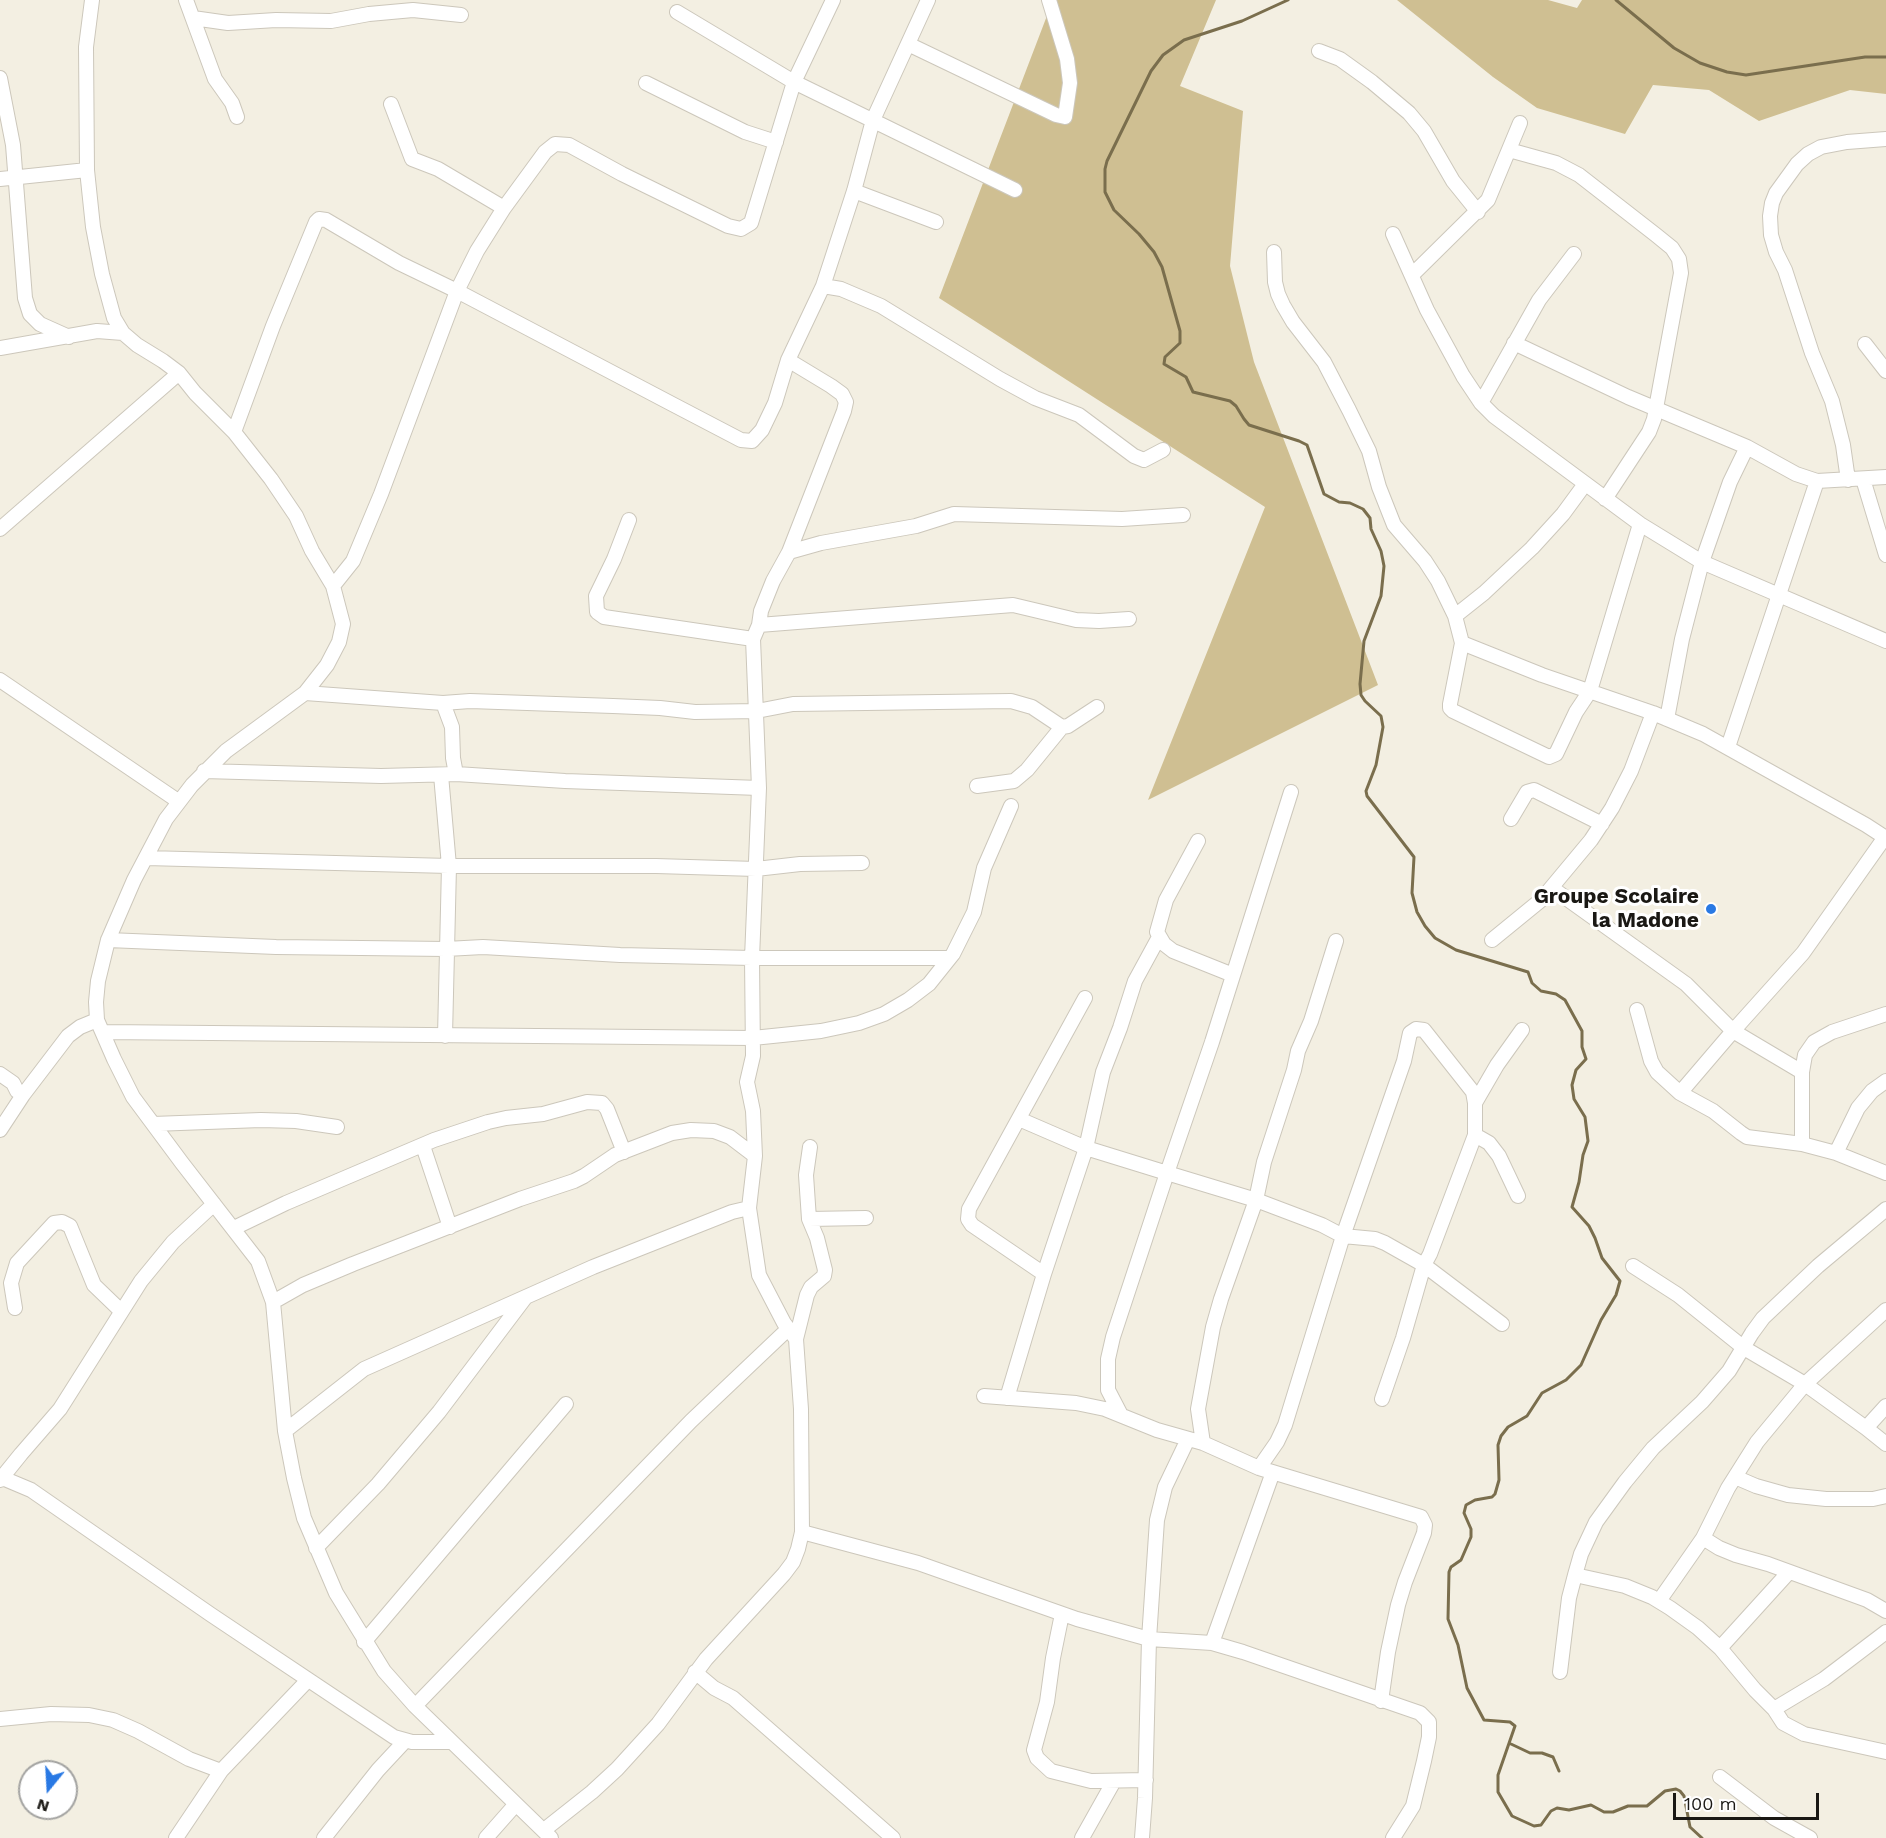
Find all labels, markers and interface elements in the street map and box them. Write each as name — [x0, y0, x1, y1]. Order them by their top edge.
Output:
place label: Groupe Scolaire la Madone — [1534, 884, 1699, 934]
marker: Groupe Scolaire la Madone — [1704, 902, 1718, 916]
north arrow — [18, 1760, 78, 1820]
scale bar — [1676, 1781, 1822, 1819]
text: 100 m — [1684, 1793, 1737, 1814]
text: N — [34, 1795, 51, 1817]

